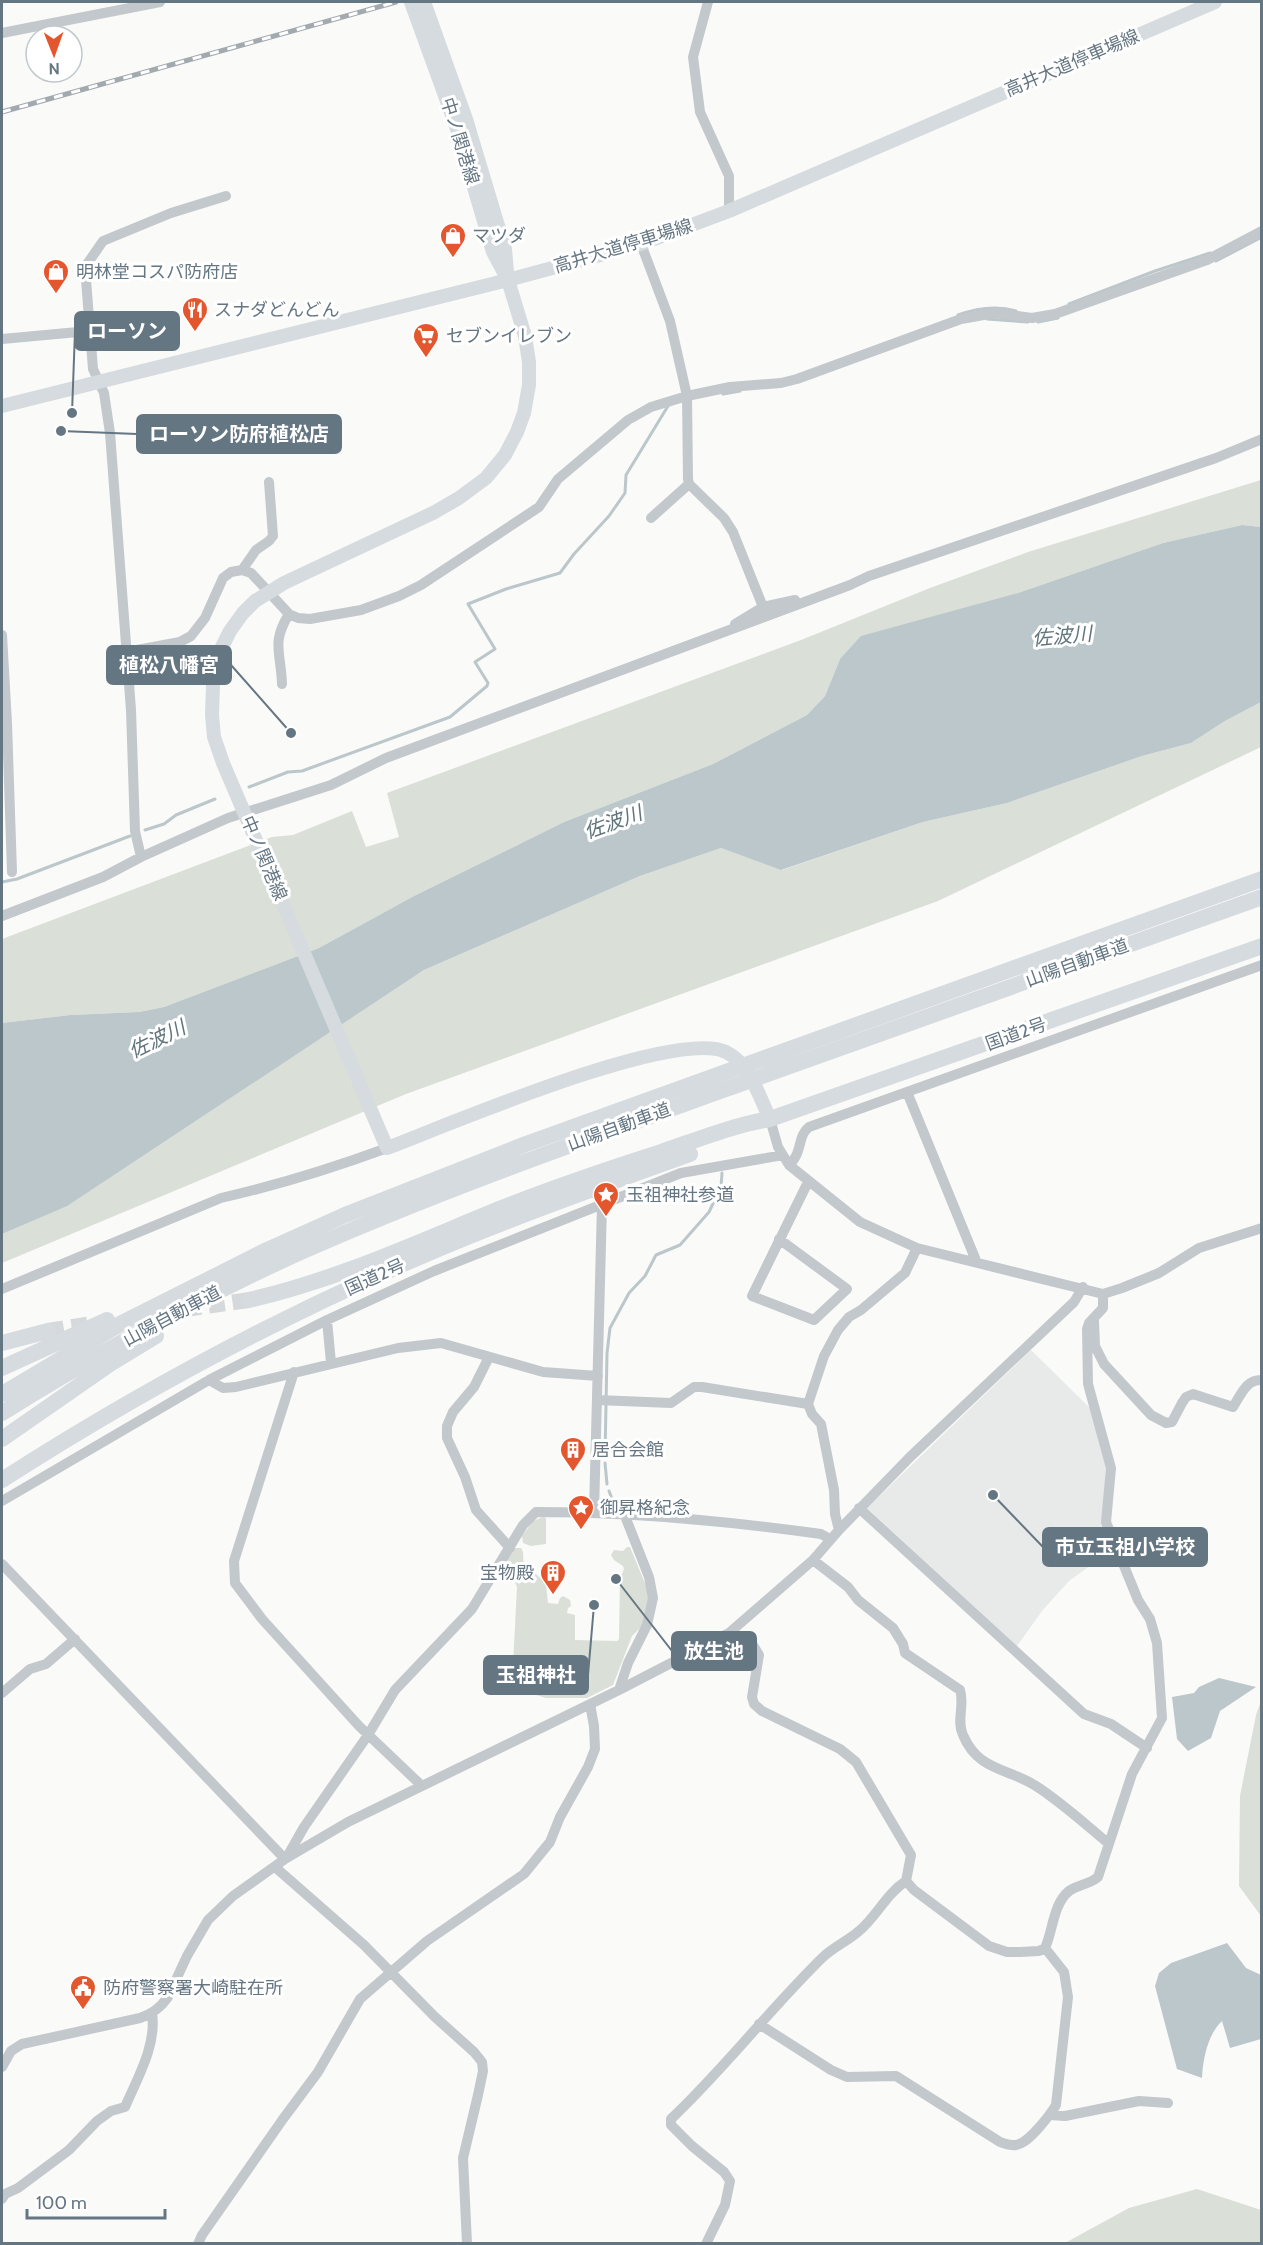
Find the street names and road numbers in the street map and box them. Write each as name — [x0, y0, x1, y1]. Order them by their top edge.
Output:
street label: 高井大道停車場線 — [1001, 25, 1143, 101]
street label: 中ノ関港線 — [436, 95, 484, 187]
street label: 高井大道停車場線 — [551, 214, 695, 278]
street label: 中ノ関港線 — [236, 812, 292, 904]
street label: 山陽自動車道 — [1022, 934, 1132, 992]
street label: 国道2号 — [982, 1013, 1050, 1055]
street label: 山陽自動車道 — [564, 1098, 674, 1156]
street label: 国道2号 — [342, 1254, 408, 1300]
street label: 山陽自動車道 — [119, 1281, 225, 1351]

